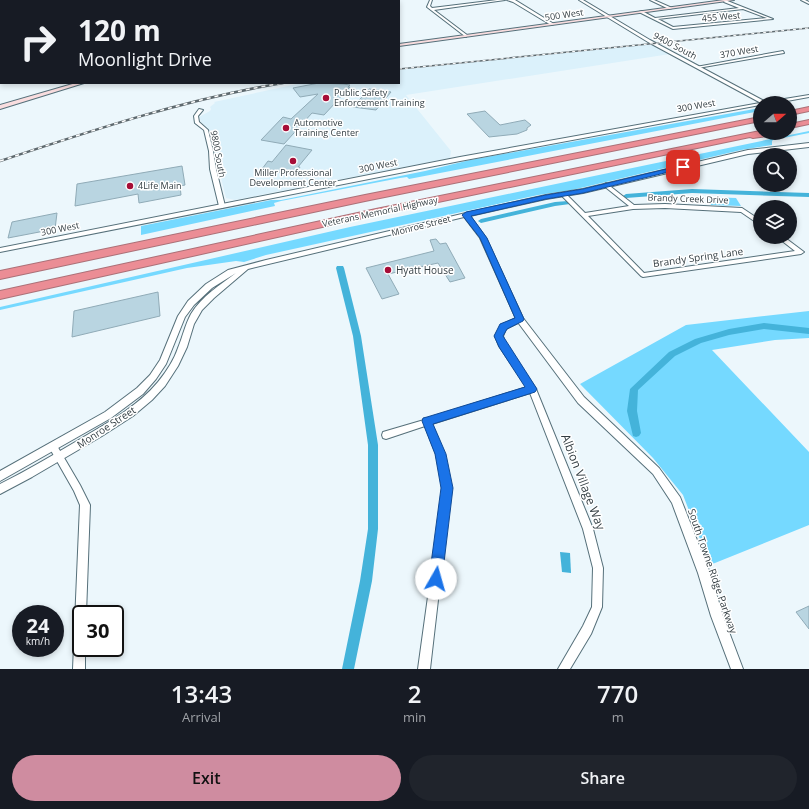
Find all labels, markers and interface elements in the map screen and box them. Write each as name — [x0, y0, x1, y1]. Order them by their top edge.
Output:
street label: 500 West — [544, 5, 584, 24]
street label: 455 West — [701, 8, 741, 25]
text: 120 m — [78, 11, 161, 49]
icon: right — [12, 16, 64, 68]
street label: 9400 South — [651, 29, 699, 62]
street label: 370 West — [719, 42, 759, 61]
text: Moonlight Drive — [78, 47, 212, 71]
place label: Public Safety Enforcement Training — [334, 86, 425, 109]
marker: Public Safety Enforcement Training — [321, 93, 331, 103]
street label: 300 West — [676, 96, 716, 115]
north arrow — [753, 96, 797, 140]
map controls — [753, 96, 797, 244]
place label: Automotive Training Center — [294, 116, 359, 139]
marker: Automotive Training Center — [281, 123, 291, 133]
street label: 9800 South — [208, 129, 229, 178]
button: search — [753, 148, 797, 192]
pin — [666, 150, 700, 184]
street label: 300 West — [358, 155, 398, 176]
marker: Miller Professional Development Center — [288, 156, 298, 166]
icon: arrive — [672, 156, 694, 178]
place label: Miller Professional Development Center — [250, 166, 337, 189]
place label: 4Life Main — [138, 179, 181, 192]
marker: 4Life Main — [125, 181, 135, 191]
street label: Brandy Creek Drive — [647, 191, 729, 206]
street label: Veterans Memorial Highway — [321, 193, 439, 230]
button: layers — [753, 200, 797, 244]
street label: Monroe Street — [390, 212, 452, 239]
street label: 300 West — [40, 218, 80, 239]
street label: Brandy Spring Lane — [652, 244, 744, 270]
place label: Hyatt House — [396, 263, 454, 277]
marker: Hyatt House — [383, 265, 393, 275]
street label: Monroe Street — [74, 403, 138, 451]
street label: Albion Village Way — [557, 431, 610, 533]
street label: South Towne Ridge Parkway — [685, 507, 741, 636]
position arrow — [415, 558, 457, 600]
speed limit sign: 30 — [72, 605, 124, 657]
text: 24 — [27, 612, 49, 639]
text: km/h — [26, 634, 50, 648]
text: 13:43 — [171, 677, 232, 710]
text: 2 — [408, 677, 422, 710]
text: 770 — [597, 677, 638, 710]
text: Arrival — [182, 708, 221, 726]
text: min — [403, 708, 426, 726]
text: m — [612, 708, 624, 726]
button: Exit — [12, 755, 401, 801]
button: Share — [409, 755, 797, 801]

